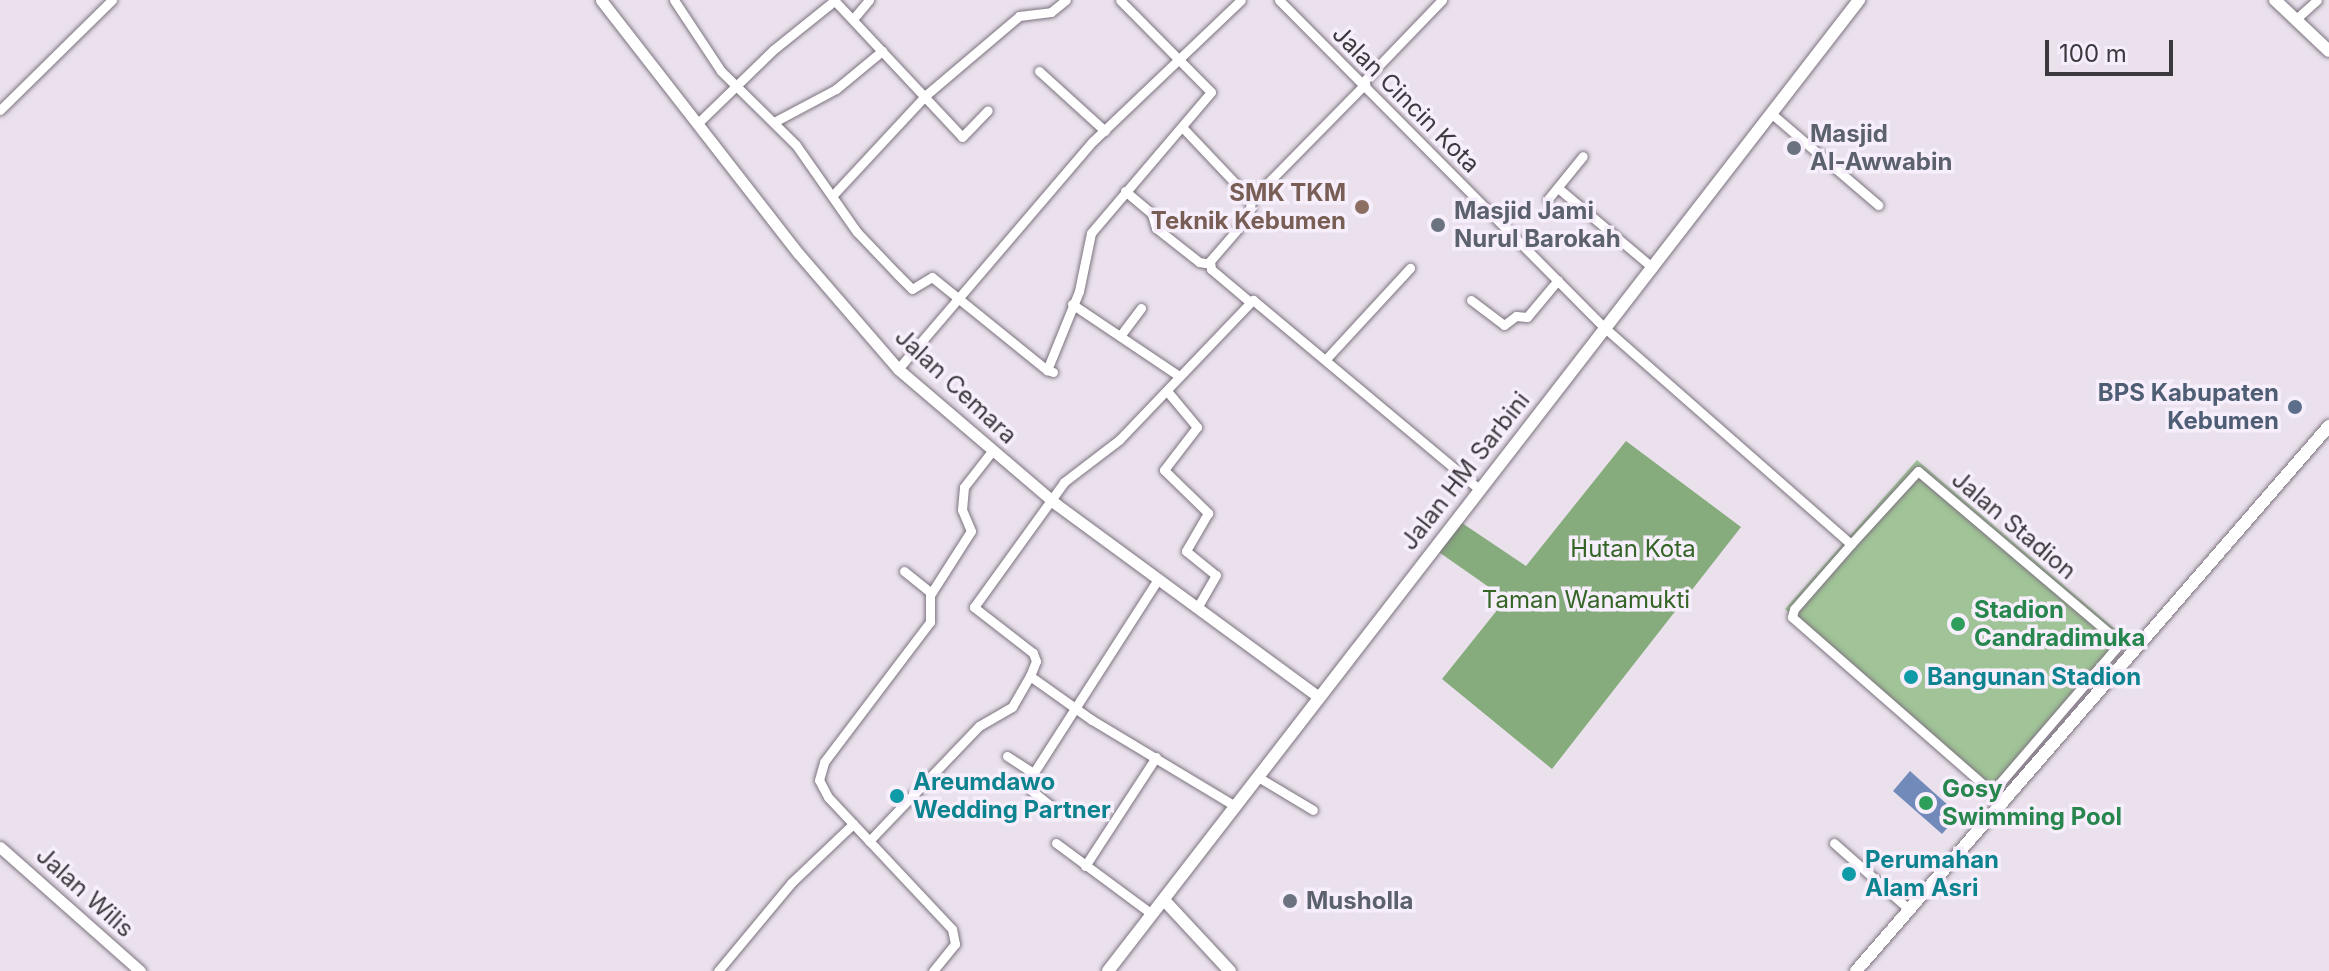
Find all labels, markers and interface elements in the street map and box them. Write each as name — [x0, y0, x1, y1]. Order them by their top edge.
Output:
street label: Jalan Cincin Kota — [1326, 19, 1486, 179]
scale bar — [2049, 24, 2177, 74]
text: 100 m — [2059, 39, 2127, 68]
place label: Masjid Al-Awwabin — [1810, 120, 1952, 176]
marker: Masjid Al-Awwabin — [1785, 139, 1803, 157]
place label: SMK TKM Teknik Kebumen — [1151, 179, 1346, 235]
place label: Masjid Jami Nurul Barokah — [1454, 197, 1621, 253]
marker: SMK TKM Teknik Kebumen — [1353, 198, 1371, 216]
marker: Masjid Jami Nurul Barokah — [1429, 216, 1447, 234]
street label: Jalan Cemara — [889, 322, 1023, 450]
place label: BPS Kabupaten Kebumen — [2098, 379, 2279, 435]
street label: Jalan HM Sarbini — [1394, 386, 1536, 556]
marker: BPS Kabupaten Kebumen — [2286, 398, 2304, 416]
street label: Jalan Stadion — [1946, 465, 2082, 585]
park label: Hutan Kota — [1570, 535, 1696, 563]
park label: Taman Wanamukti — [1482, 586, 1690, 614]
place label: Stadion Candradimuka — [1974, 596, 2145, 652]
marker: Stadion Candradimuka — [1949, 615, 1967, 633]
place label: Bangunan Stadion — [1927, 663, 2141, 691]
marker: Bangunan Stadion — [1902, 668, 1920, 686]
place label: Areumdawo Wedding Partner — [913, 768, 1111, 824]
place label: Gosy Swimming Pool — [1942, 775, 2122, 831]
marker: Areumdawo Wedding Partner — [888, 787, 906, 805]
marker: Gosy Swimming Pool — [1917, 794, 1935, 812]
street label: Jalan Wilis — [30, 841, 140, 943]
place label: Perumahan Alam Asri — [1865, 846, 1999, 902]
marker: Perumahan Alam Asri — [1840, 865, 1858, 883]
place label: Musholla — [1306, 887, 1413, 915]
marker: Musholla — [1281, 892, 1299, 910]

